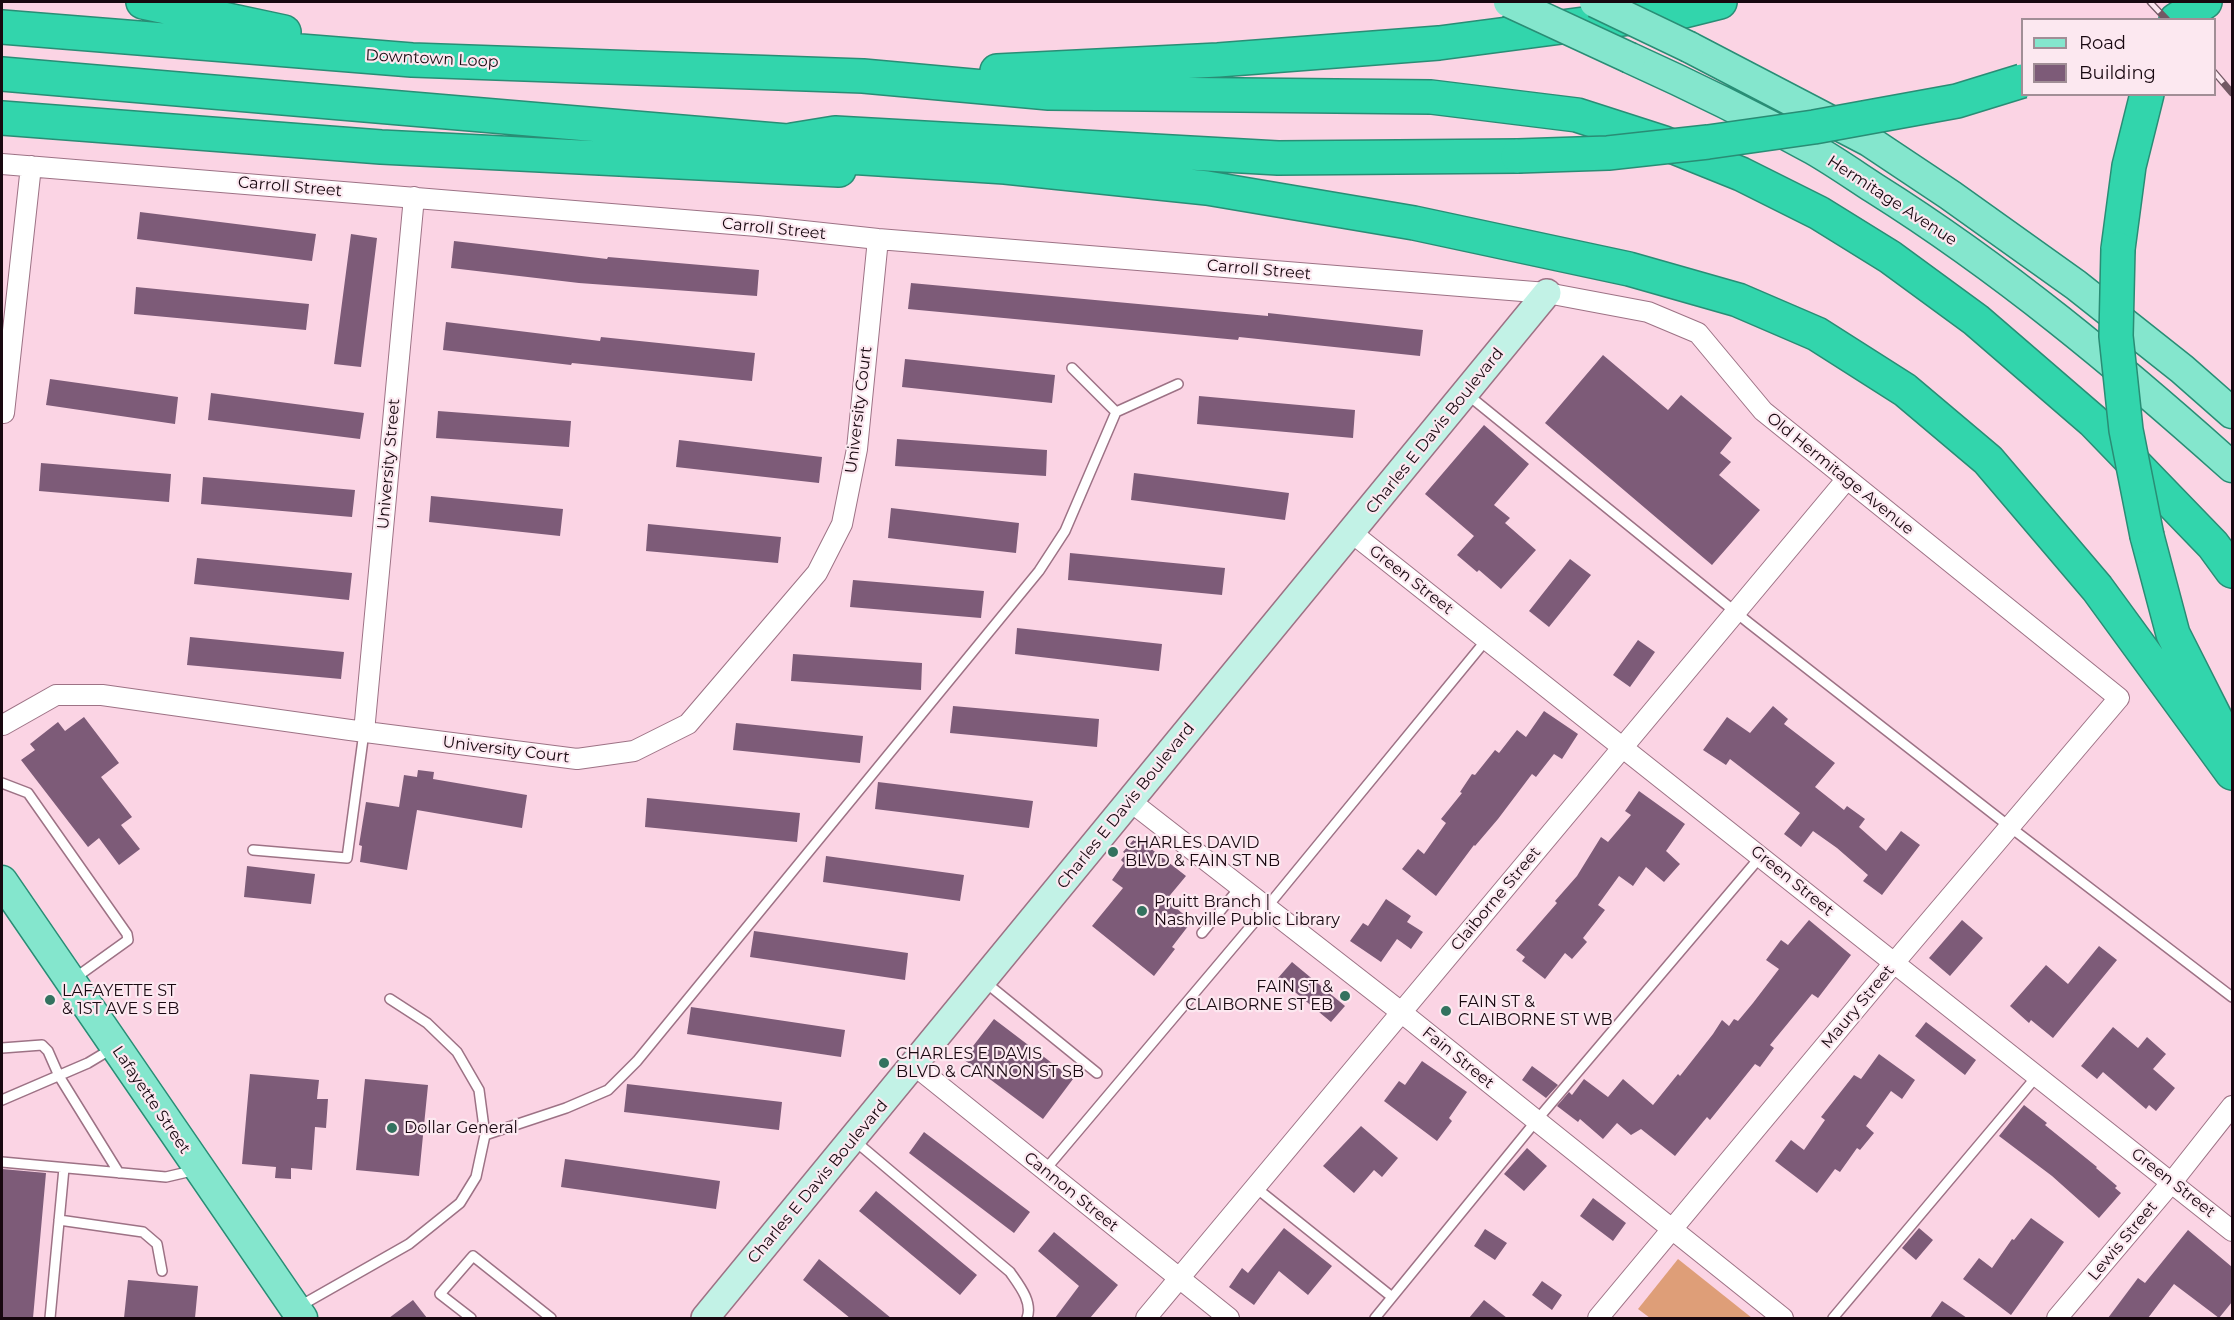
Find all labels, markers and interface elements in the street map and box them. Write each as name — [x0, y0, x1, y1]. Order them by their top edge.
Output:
legend — [2021, 18, 2216, 96]
text: Road — [2079, 32, 2126, 54]
street label: Downtown Loop — [365, 46, 499, 72]
text: Building — [2079, 62, 2156, 84]
street label: Hermitage Avenue — [1823, 152, 1961, 250]
street label: Carroll Street — [237, 173, 343, 201]
street label: Carroll Street — [721, 214, 827, 244]
street label: Carroll Street — [1206, 256, 1312, 284]
street label: Charles E Davis Boulevard — [1362, 344, 1508, 518]
street label: University Court — [842, 345, 876, 475]
street label: University Street — [374, 398, 404, 530]
street label: Old Hermitage Avenue — [1763, 409, 1917, 539]
street label: Green Street — [1365, 541, 1457, 619]
street label: Charles E Davis Boulevard — [1053, 719, 1199, 893]
street label: University Court — [441, 733, 571, 767]
place label: CHARLES DAVID BLVD & FAIN ST NB — [1125, 833, 1280, 871]
street label: Green Street — [1747, 842, 1837, 920]
street label: Claiborne Street — [1447, 843, 1545, 955]
marker: CHARLES DAVID BLVD & FAIN ST NB — [1106, 845, 1120, 859]
place label: Pruitt Branch | Nashville Public Library — [1154, 892, 1340, 930]
marker: Pruitt Branch | Nashville Public Library — [1135, 904, 1149, 918]
street label: Maury Street — [1818, 961, 1898, 1053]
place label: FAIN ST & CLAIBORNE ST EB — [1185, 977, 1333, 1015]
place label: LAFAYETTE ST & 1ST AVE S EB — [62, 981, 179, 1019]
marker: FAIN ST & CLAIBORNE ST EB — [1338, 989, 1352, 1003]
place label: FAIN ST & CLAIBORNE ST WB — [1458, 992, 1613, 1030]
marker: LAFAYETTE ST & 1ST AVE S EB — [43, 993, 57, 1007]
marker: FAIN ST & CLAIBORNE ST WB — [1439, 1004, 1453, 1018]
street label: Fain Street — [1418, 1023, 1498, 1093]
street label: Lafayette Street — [108, 1042, 194, 1158]
place label: CHARLES E DAVIS BLVD & CANNON ST SB — [896, 1044, 1084, 1082]
marker: CHARLES E DAVIS BLVD & CANNON ST SB — [877, 1056, 891, 1070]
street label: Charles E Davis Boulevard — [744, 1096, 892, 1268]
place label: Dollar General — [404, 1118, 518, 1138]
marker: Dollar General — [385, 1121, 399, 1135]
street label: Green Street — [2127, 1144, 2219, 1222]
street label: Cannon Street — [1020, 1148, 1122, 1236]
street label: Lewis Street — [2084, 1197, 2162, 1285]

